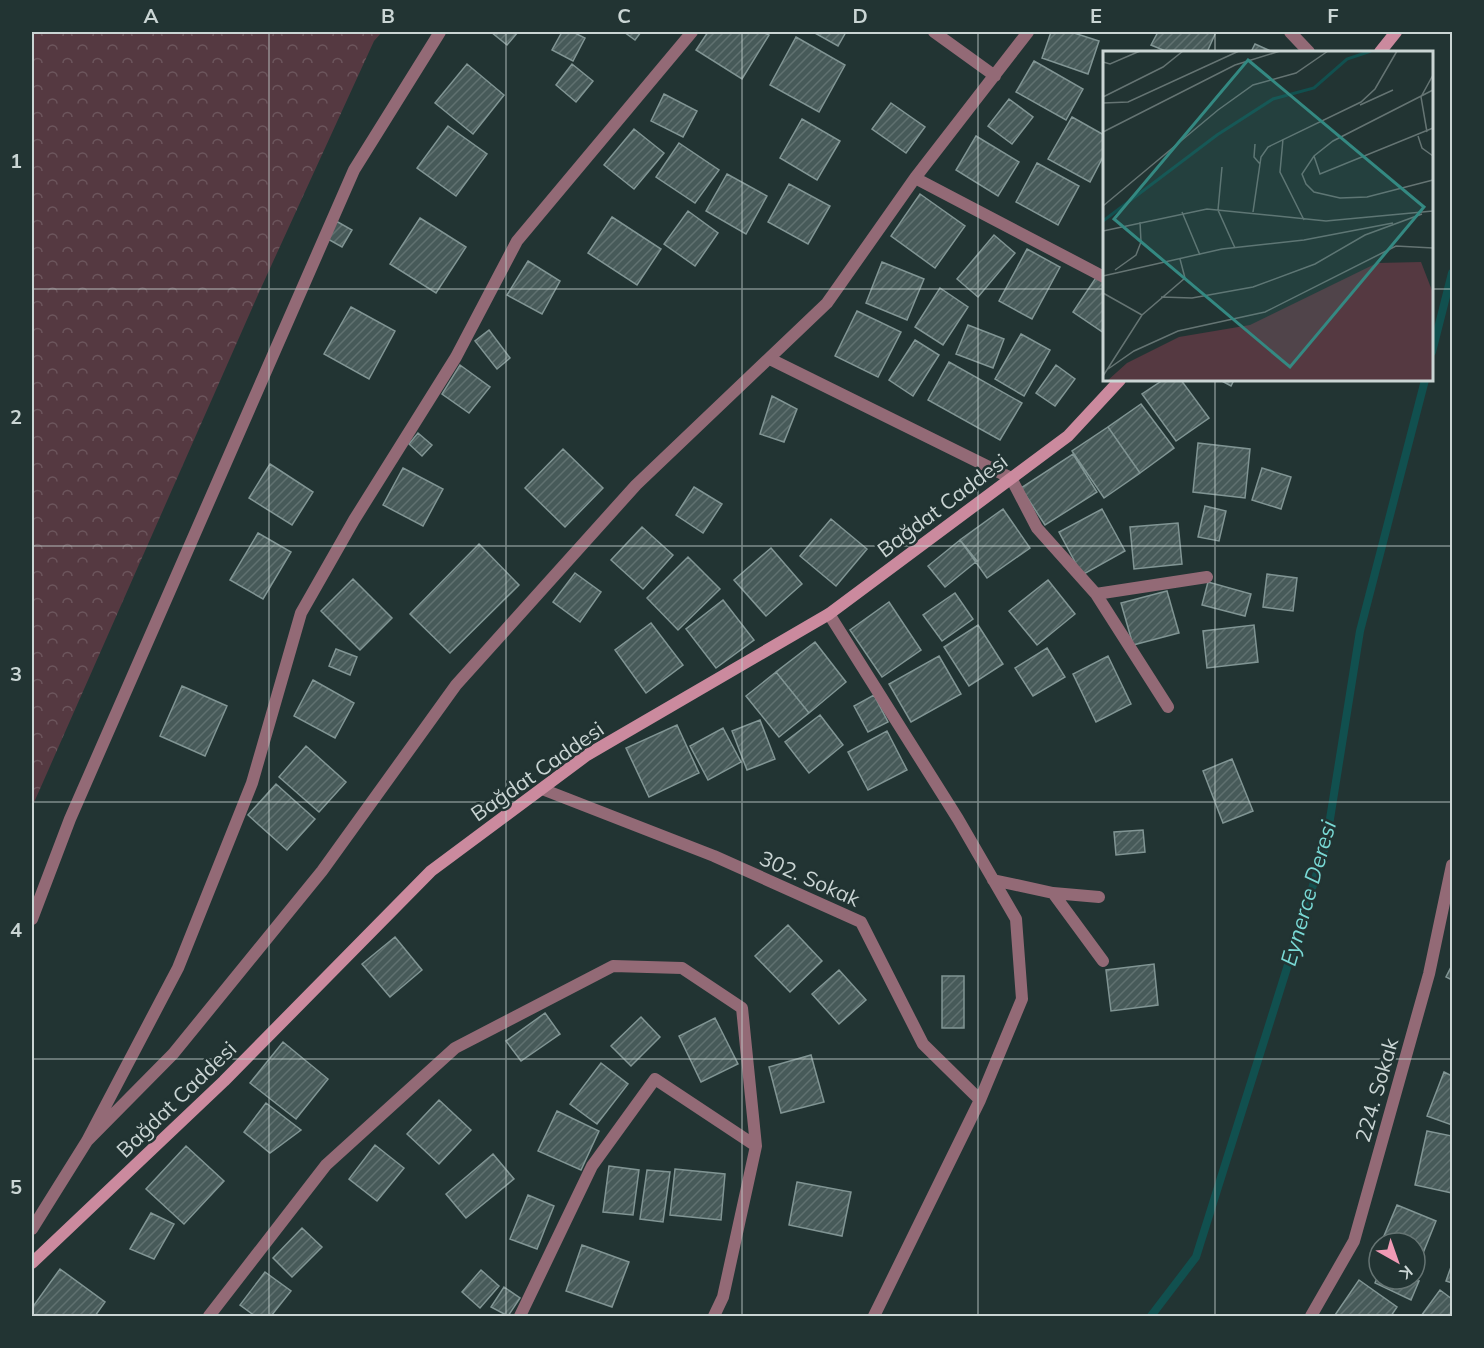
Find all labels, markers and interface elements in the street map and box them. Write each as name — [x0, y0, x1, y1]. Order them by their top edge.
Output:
text: A — [144, 3, 159, 28]
text: B — [381, 3, 395, 28]
text: C — [617, 3, 631, 28]
text: D — [852, 3, 868, 28]
text: E — [1090, 3, 1102, 28]
text: F — [1327, 3, 1339, 28]
inset map — [1103, 51, 1433, 381]
text: 1 — [10, 148, 22, 173]
text: 2 — [10, 404, 22, 429]
street label: Bağdat Caddesi — [872, 448, 1012, 562]
text: 3 — [10, 661, 22, 686]
street label: Bağdat Caddesi — [466, 716, 608, 826]
water label: Eynerce Deresi — [1274, 816, 1342, 969]
street label: 302. Sokak — [756, 844, 864, 912]
text: 4 — [10, 917, 22, 942]
street label: Bağdat Caddesi — [111, 1035, 241, 1163]
street label: 224. Sokak — [1349, 1035, 1403, 1145]
text: 5 — [10, 1174, 22, 1199]
north arrow — [1367, 1231, 1427, 1291]
text: K — [1395, 1261, 1417, 1284]

